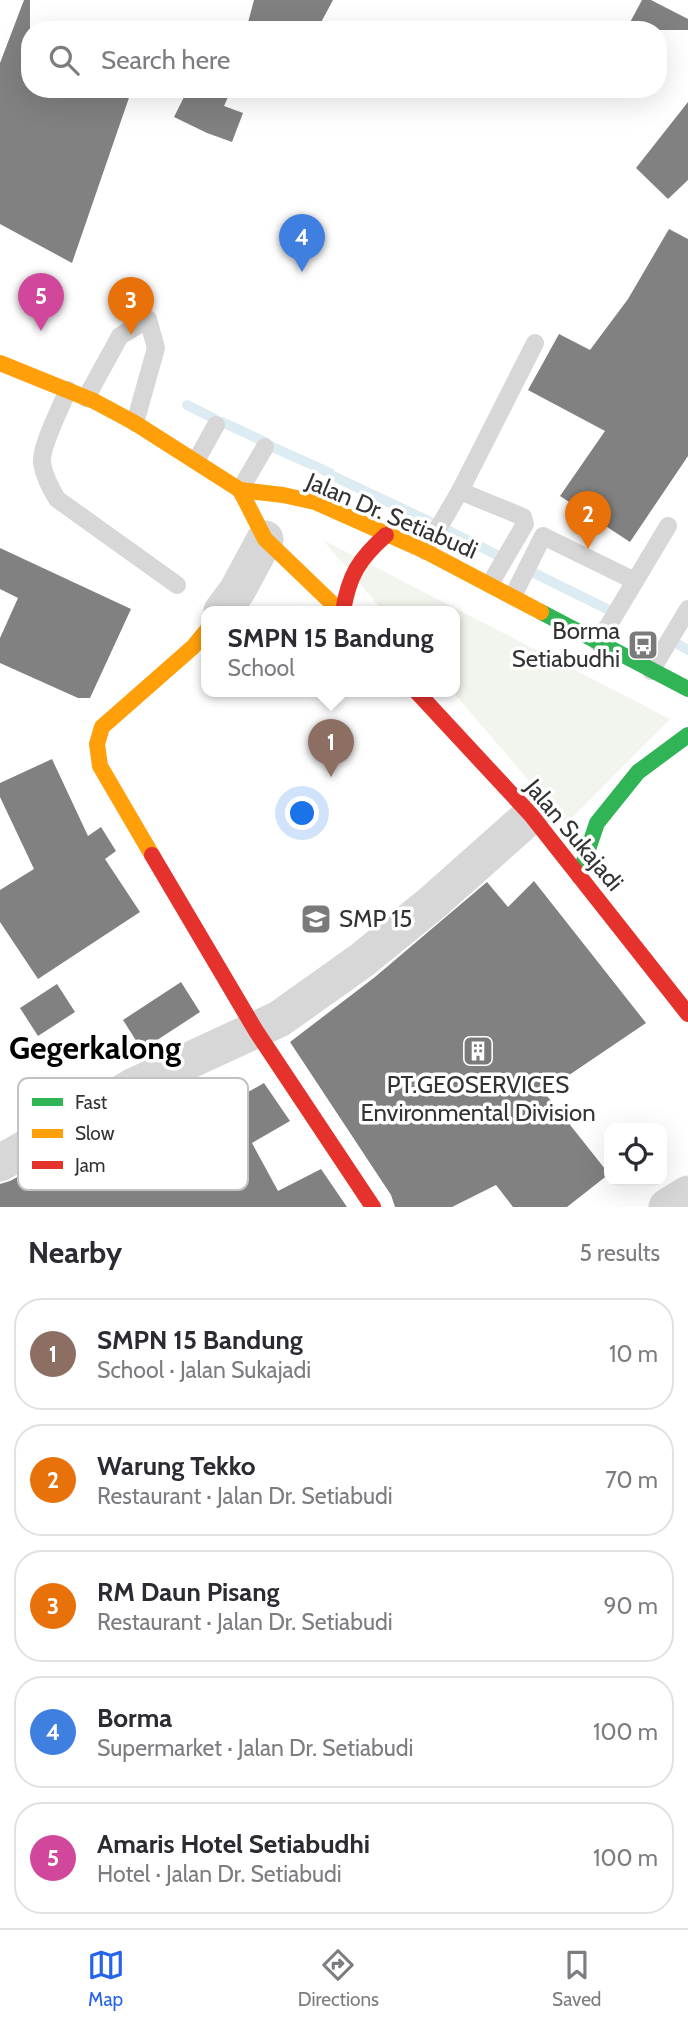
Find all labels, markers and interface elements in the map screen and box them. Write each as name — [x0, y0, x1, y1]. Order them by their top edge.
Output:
search box — [21, 21, 667, 98]
icon: search — [45, 41, 83, 79]
text: Search here — [101, 44, 230, 76]
pin: 4 — [279, 214, 325, 272]
pin: 5 — [18, 273, 64, 331]
pin: 3 — [108, 277, 154, 335]
street label: Jalan Dr. Setiabudi — [301, 466, 482, 565]
pin: 2 — [565, 491, 611, 549]
popup — [201, 606, 460, 697]
place label: Borma Setiabudhi — [512, 616, 620, 673]
text: SMPN 15 Bandung — [228, 622, 433, 654]
bus stop icon: Borma Setiabudhi — [626, 628, 660, 662]
text: School — [228, 654, 295, 682]
pin: 1 — [308, 719, 354, 777]
street label: Jalan Sukajadi — [519, 772, 630, 896]
your location — [285, 796, 319, 830]
school or university icon: SMP 15 — [299, 902, 333, 936]
place label: SMP 15 — [339, 904, 412, 933]
district label: Gegerkalong — [9, 1028, 181, 1067]
building icon: PT.GEOSERVICES Environmental Division — [461, 1034, 495, 1068]
place label: PT.GEOSERVICES Environmental Division — [360, 1070, 596, 1127]
legend — [18, 1078, 248, 1190]
text: Fast — [75, 1091, 108, 1114]
text: Slow — [75, 1122, 115, 1145]
map controls — [604, 1123, 667, 1186]
button: locate — [604, 1123, 667, 1186]
text: Jam — [74, 1154, 105, 1177]
text: Nearby — [28, 1234, 122, 1271]
text: 5 results — [579, 1239, 660, 1267]
text: SMPN 15 Bandung — [97, 1324, 303, 1356]
text: 1 — [49, 1340, 57, 1368]
text: 10 m — [609, 1340, 658, 1368]
text: School · Jalan Sukajadi — [97, 1356, 311, 1384]
text: Warung Tekko — [97, 1450, 256, 1482]
text: 2 — [47, 1466, 59, 1494]
text: 70 m — [605, 1466, 658, 1494]
text: Restaurant · Jalan Dr. Setiabudi — [97, 1482, 393, 1510]
text: RM Daun Pisang — [97, 1576, 280, 1608]
text: 3 — [47, 1592, 59, 1620]
text: 90 m — [604, 1592, 658, 1620]
text: Restaurant · Jalan Dr. Setiabudi — [97, 1608, 393, 1636]
text: Borma — [97, 1702, 172, 1734]
text: 4 — [46, 1718, 60, 1746]
text: 100 m — [593, 1718, 658, 1746]
text: Supermarket · Jalan Dr. Setiabudi — [97, 1734, 413, 1762]
text: Amaris Hotel Setiabudhi — [97, 1828, 370, 1860]
text: 5 — [47, 1844, 59, 1872]
text: 100 m — [593, 1844, 658, 1872]
text: Hotel · Jalan Dr. Setiabudi — [97, 1860, 342, 1888]
tab: Map — [87, 1946, 125, 2011]
tab: Directions — [298, 1946, 379, 2011]
tab: Saved — [552, 1946, 601, 2011]

